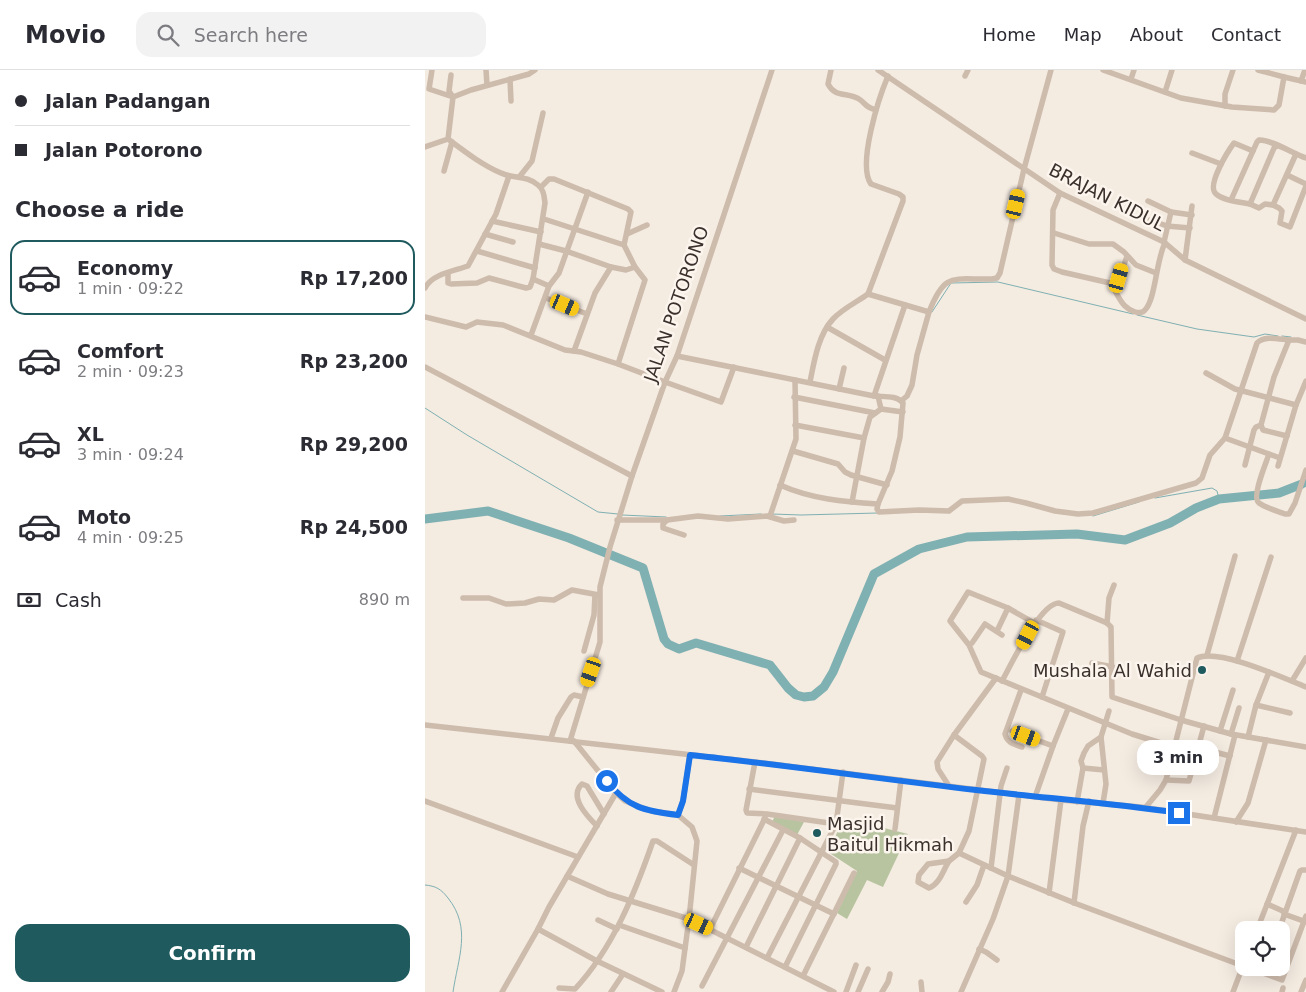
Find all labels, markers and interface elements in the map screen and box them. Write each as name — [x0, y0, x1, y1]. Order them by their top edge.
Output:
search box — [136, 12, 486, 57]
text: Movio — [25, 21, 106, 49]
icon: search — [154, 21, 182, 49]
text: Search here — [194, 24, 308, 46]
text: Home — [983, 24, 1036, 45]
text: Map — [1064, 24, 1102, 45]
text: About — [1130, 24, 1183, 45]
text: Contact — [1211, 24, 1281, 45]
text: Jalan Padangan — [45, 90, 211, 112]
text: Jalan Potorono — [45, 139, 202, 161]
street label: BRAJAN KIDUL — [1046, 159, 1168, 235]
car — [1005, 188, 1026, 220]
text: Choose a ride — [15, 197, 184, 222]
street label: JALAN POTORONO — [639, 223, 713, 386]
icon: car — [17, 255, 62, 300]
text: Economy — [77, 257, 173, 279]
car — [1107, 262, 1130, 294]
text: Rp 17,200 — [300, 267, 408, 289]
text: 1 min · 09:22 — [77, 279, 184, 298]
car — [548, 292, 581, 318]
icon: car — [17, 338, 62, 383]
text: Comfort — [77, 340, 164, 362]
text: Rp 23,200 — [300, 350, 408, 372]
text: 2 min · 09:23 — [77, 362, 184, 381]
icon: car — [17, 421, 62, 466]
text: XL — [77, 423, 104, 445]
text: Rp 29,200 — [300, 433, 408, 455]
text: 3 min · 09:24 — [77, 445, 184, 464]
icon: car — [17, 504, 62, 549]
text: Moto — [77, 506, 131, 528]
text: Rp 24,500 — [300, 516, 408, 538]
text: 4 min · 09:25 — [77, 528, 184, 547]
icon: cash — [15, 586, 43, 614]
text: Cash — [55, 589, 102, 611]
text: 890 m — [359, 590, 410, 609]
car — [1014, 618, 1041, 652]
car — [579, 655, 602, 689]
place label: Mushala Al Wahid — [1033, 660, 1192, 681]
marker: Mushala Al Wahid — [1196, 664, 1208, 676]
car — [1009, 724, 1042, 748]
callout: 3 min — [1138, 740, 1220, 776]
text: 3 min — [1153, 748, 1203, 767]
route start — [596, 770, 618, 792]
route end — [1168, 802, 1190, 824]
place label: Masjid Baitul Hikmah — [827, 813, 954, 855]
marker: Masjid Baitul Hikmah — [811, 827, 823, 839]
car — [682, 911, 715, 937]
map controls — [1235, 921, 1290, 976]
button: locate — [1235, 921, 1290, 976]
button: Confirm — [15, 924, 410, 982]

